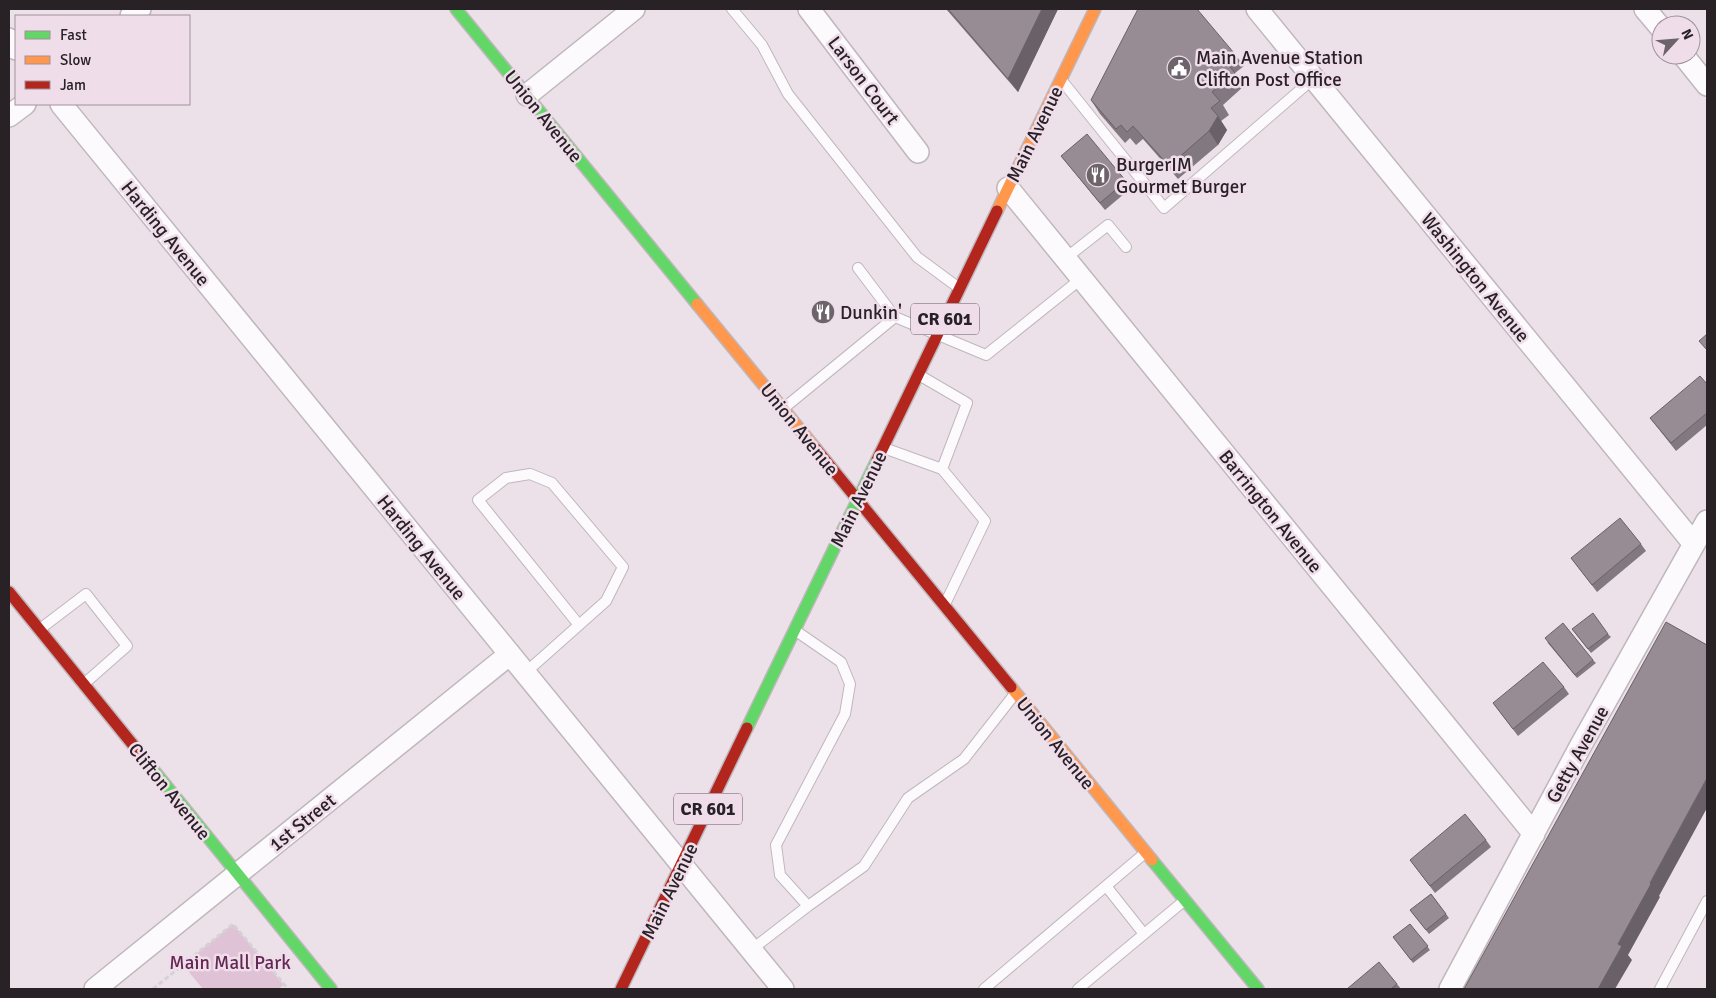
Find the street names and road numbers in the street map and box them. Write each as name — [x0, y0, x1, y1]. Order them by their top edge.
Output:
street label: Larson Court — [822, 32, 905, 130]
street label: Union Avenue — [499, 66, 588, 168]
street label: Main Avenue — [1001, 82, 1069, 186]
street label: Harding Avenue — [115, 176, 215, 291]
street label: Washington Avenue — [1416, 208, 1535, 347]
road number: CR 601 — [911, 304, 979, 334]
street label: Union Avenue — [755, 379, 844, 481]
street label: Barrington Avenue — [1213, 445, 1327, 578]
street label: Main Avenue — [825, 447, 893, 551]
street label: Harding Avenue — [371, 490, 471, 605]
street label: Union Avenue — [1011, 693, 1100, 795]
street label: Getty Avenue — [1541, 702, 1614, 807]
street label: Clifton Avenue — [123, 738, 216, 845]
street label: 1st Street — [264, 788, 341, 857]
road number: CR 601 — [674, 794, 742, 824]
street label: Main Avenue — [636, 839, 704, 943]

